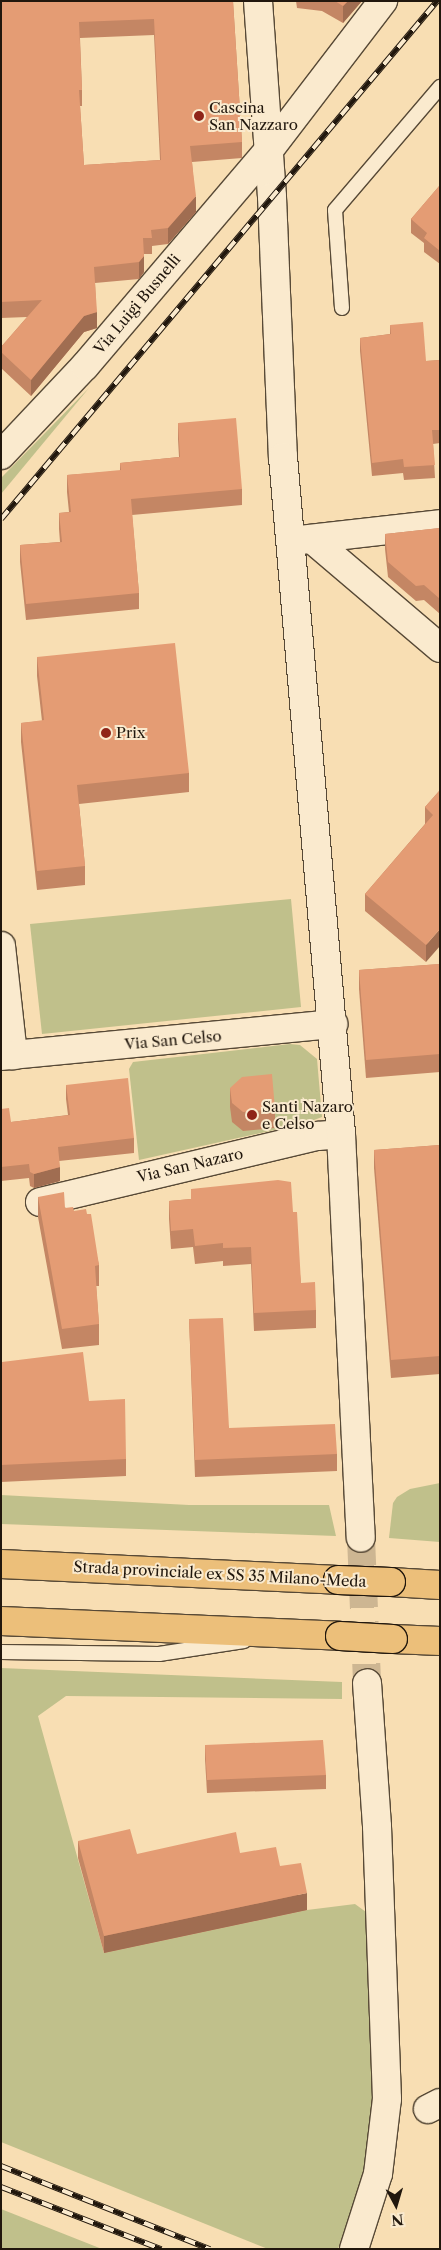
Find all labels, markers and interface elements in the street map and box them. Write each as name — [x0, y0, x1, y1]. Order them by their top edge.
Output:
place label: Cascina San Nazzaro — [209, 98, 298, 133]
marker: Cascina San Nazzaro — [193, 110, 205, 122]
street label: Via Luigi Busnelli — [90, 250, 184, 358]
place label: Prix — [116, 724, 146, 742]
marker: Prix — [100, 727, 112, 739]
street label: Via San Celso — [124, 1027, 222, 1053]
place label: Santi Nazaro e Celso — [262, 1097, 353, 1132]
marker: Santi Nazaro e Celso — [246, 1109, 258, 1121]
street label: Via San Nazaro — [135, 1144, 245, 1186]
street label: Strada provinciale ex SS 35 Milano-Meda — [73, 1557, 367, 1591]
north arrow — [371, 2180, 421, 2230]
text: N — [391, 2210, 405, 2230]

